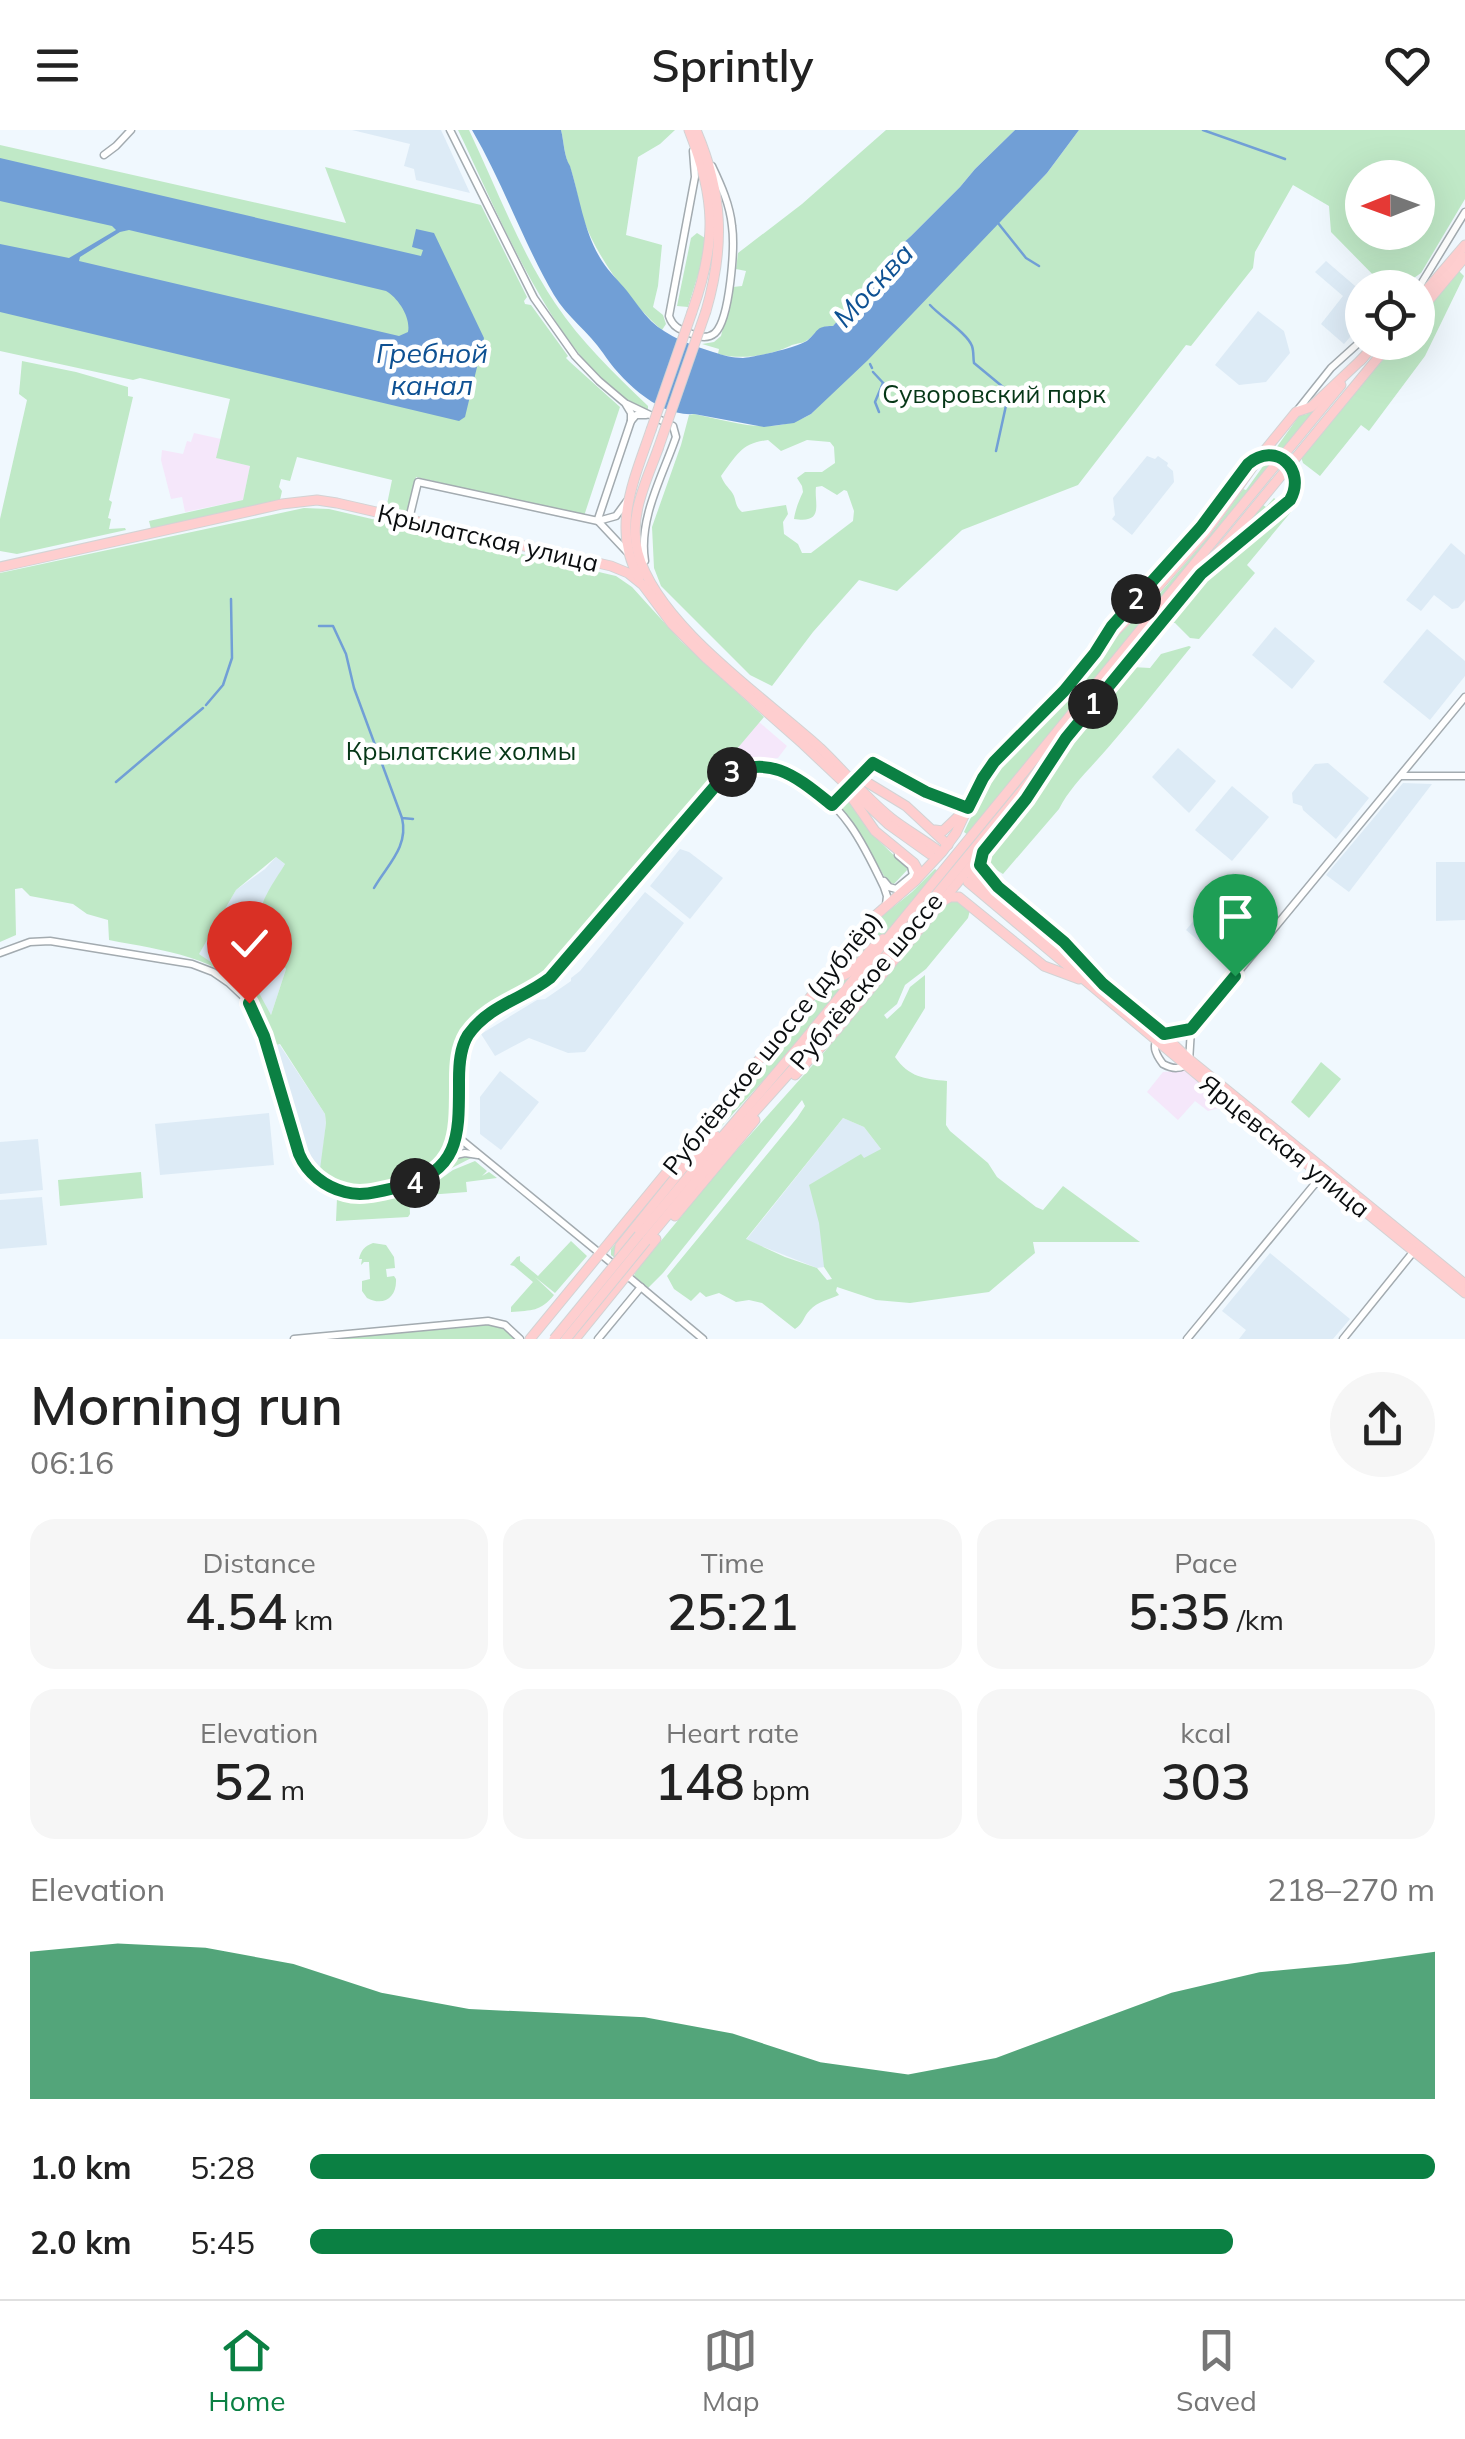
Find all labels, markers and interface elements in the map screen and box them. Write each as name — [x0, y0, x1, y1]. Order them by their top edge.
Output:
text: Sprintly — [651, 37, 814, 93]
icon: menu — [30, 38, 85, 93]
icon: heart — [1380, 38, 1435, 93]
north arrow — [1345, 160, 1435, 250]
map controls — [1345, 160, 1435, 360]
water label: Москва — [825, 235, 920, 334]
button: locate — [1345, 270, 1435, 360]
water label: Гребной канал — [376, 335, 488, 402]
park label: Суворовский парк — [882, 378, 1106, 409]
street label: Крылатская улица — [375, 497, 602, 578]
pin: 2 — [1111, 574, 1161, 624]
text: 2 — [1128, 581, 1144, 616]
pin: 1 — [1068, 679, 1118, 729]
text: 1 — [1085, 686, 1101, 721]
park label: Крылатские холмы — [346, 735, 576, 766]
pin: 3 — [707, 747, 757, 797]
text: 3 — [724, 754, 740, 789]
pin — [1193, 874, 1278, 977]
street label: Рублёвское шоссе — [783, 886, 949, 1076]
icon: arrive — [1208, 889, 1263, 944]
pin — [207, 901, 292, 1004]
street label: Рублёвское шоссе (дублёр) — [656, 904, 888, 1181]
icon: check — [222, 916, 277, 971]
street label: Ярцевская улица — [1194, 1068, 1377, 1224]
pin: 4 — [390, 1158, 440, 1208]
text: 4 — [407, 1165, 423, 1200]
text: Morning run — [30, 1370, 343, 1439]
button: share — [1330, 1372, 1435, 1477]
text: 06:16 — [30, 1442, 114, 1482]
text: Distance — [203, 1545, 316, 1580]
text: Time — [701, 1545, 764, 1580]
text: Pace — [1174, 1545, 1237, 1580]
text: 4.54 — [185, 1580, 287, 1643]
text: 25:21 — [667, 1580, 798, 1643]
text: 5:35 — [1128, 1580, 1230, 1643]
text: km — [287, 1602, 333, 1637]
text: /km — [1230, 1602, 1284, 1637]
text: Elevation — [200, 1715, 318, 1750]
text: Heart rate — [666, 1715, 799, 1750]
text: kcal — [1180, 1715, 1231, 1750]
text: 52 — [213, 1750, 273, 1813]
text: 148 — [655, 1750, 745, 1813]
text: 303 — [1161, 1750, 1251, 1813]
text: m — [273, 1772, 305, 1807]
text: bpm — [745, 1772, 810, 1807]
text: Elevation — [30, 1869, 165, 1909]
text: 218–270 m — [1267, 1869, 1435, 1909]
text: 1.0 km — [30, 2147, 132, 2187]
text: 5:28 — [190, 2147, 255, 2187]
text: 2.0 km — [30, 2222, 132, 2262]
text: 5:45 — [190, 2222, 255, 2262]
tab: Home — [208, 2323, 285, 2418]
tab: Map — [702, 2323, 760, 2418]
tab: Saved — [1176, 2323, 1257, 2418]

